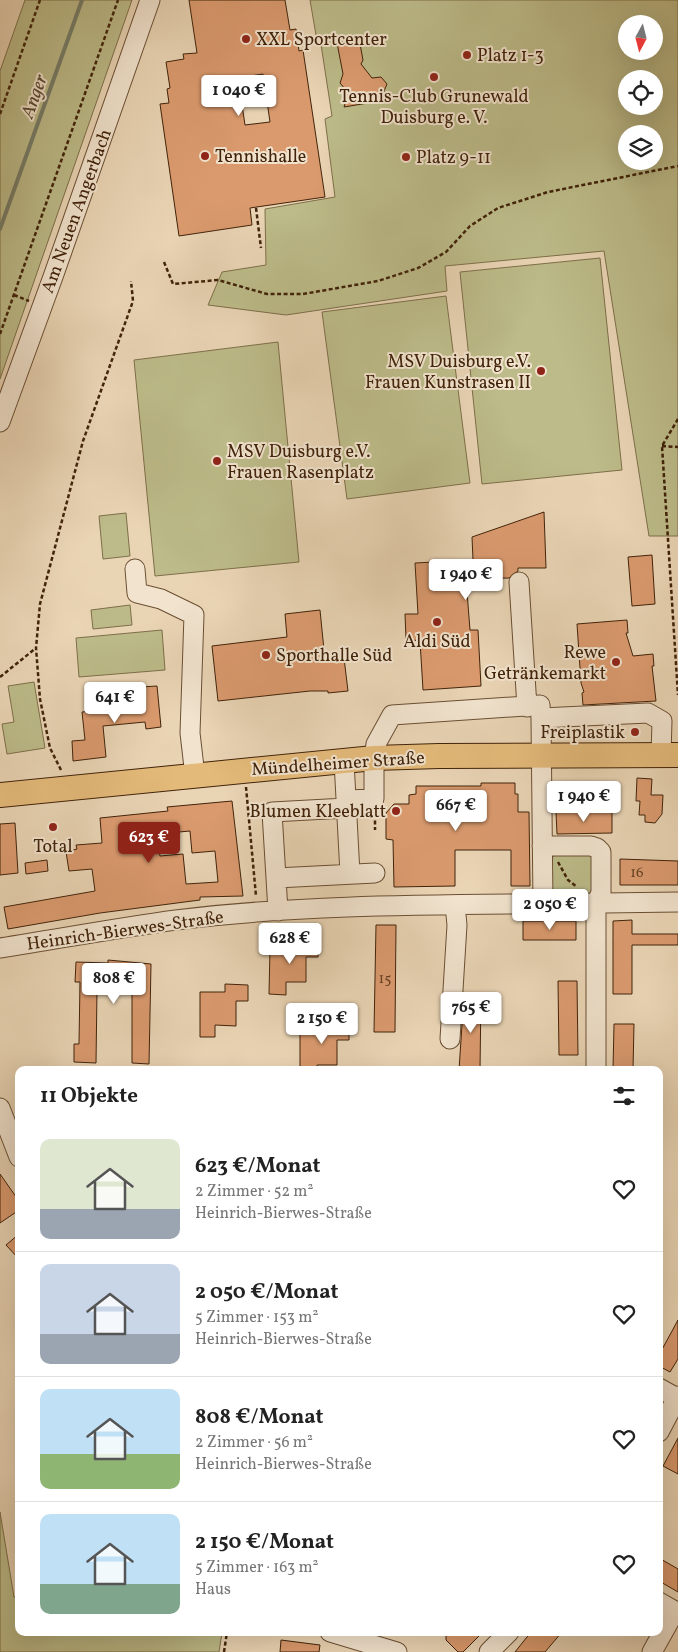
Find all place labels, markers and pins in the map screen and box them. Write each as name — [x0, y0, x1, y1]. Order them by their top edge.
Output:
place label: XXL Sportcenter — [256, 28, 387, 53]
marker: XXL Sportcenter — [240, 33, 252, 45]
place label: Platz 1-3 — [477, 44, 544, 69]
marker: Platz 1-3 — [461, 49, 473, 61]
marker: Tennis-Club Grunewald Duisburg e. V. — [428, 71, 440, 83]
pin: 1 040 € — [193, 74, 285, 117]
place label: Tennis-Club Grunewald Duisburg e. V. — [339, 85, 529, 131]
place label: Tennishalle — [215, 145, 306, 170]
place label: Platz 9-11 — [416, 146, 491, 171]
marker: Tennishalle — [199, 150, 211, 162]
marker: Platz 9-11 — [400, 151, 412, 163]
place label: MSV Duisburg e.V. Frauen Kunstrasen II — [365, 350, 531, 396]
marker: MSV Duisburg e.V. Frauen Kunstrasen II — [535, 365, 547, 377]
place label: MSV Duisburg e.V. Frauen Rasenplatz — [227, 440, 374, 486]
marker: MSV Duisburg e.V. Frauen Rasenplatz — [211, 455, 223, 467]
pin: 1 940 € — [420, 558, 512, 601]
marker: Aldi Süd — [431, 616, 443, 628]
place label: Aldi Süd — [403, 630, 471, 655]
place label: Rewe Getränkemarkt — [484, 641, 606, 687]
place label: Sporthalle Süd — [276, 644, 393, 669]
marker: Sporthalle Süd — [260, 649, 272, 661]
marker: Rewe Getränkemarkt — [610, 656, 622, 668]
pin: 641 € — [80, 682, 150, 724]
place label: Freiplastik — [540, 721, 625, 746]
marker: Freiplastik — [629, 726, 641, 738]
pin: 1 940 € — [538, 780, 630, 823]
pin: 667 € — [421, 790, 491, 832]
place label: Blumen Kleeblatt — [250, 800, 386, 825]
marker: Blumen Kleeblatt — [390, 805, 402, 817]
marker: Total — [47, 821, 59, 833]
pin: 623 € — [114, 822, 184, 864]
place label: Total — [33, 835, 73, 860]
pin: 2 050 € — [504, 888, 596, 931]
pin: 628 € — [255, 922, 325, 965]
pin: 808 € — [79, 962, 149, 1005]
pin: 765 € — [436, 992, 506, 1034]
pin: 2 150 € — [276, 1002, 368, 1045]

